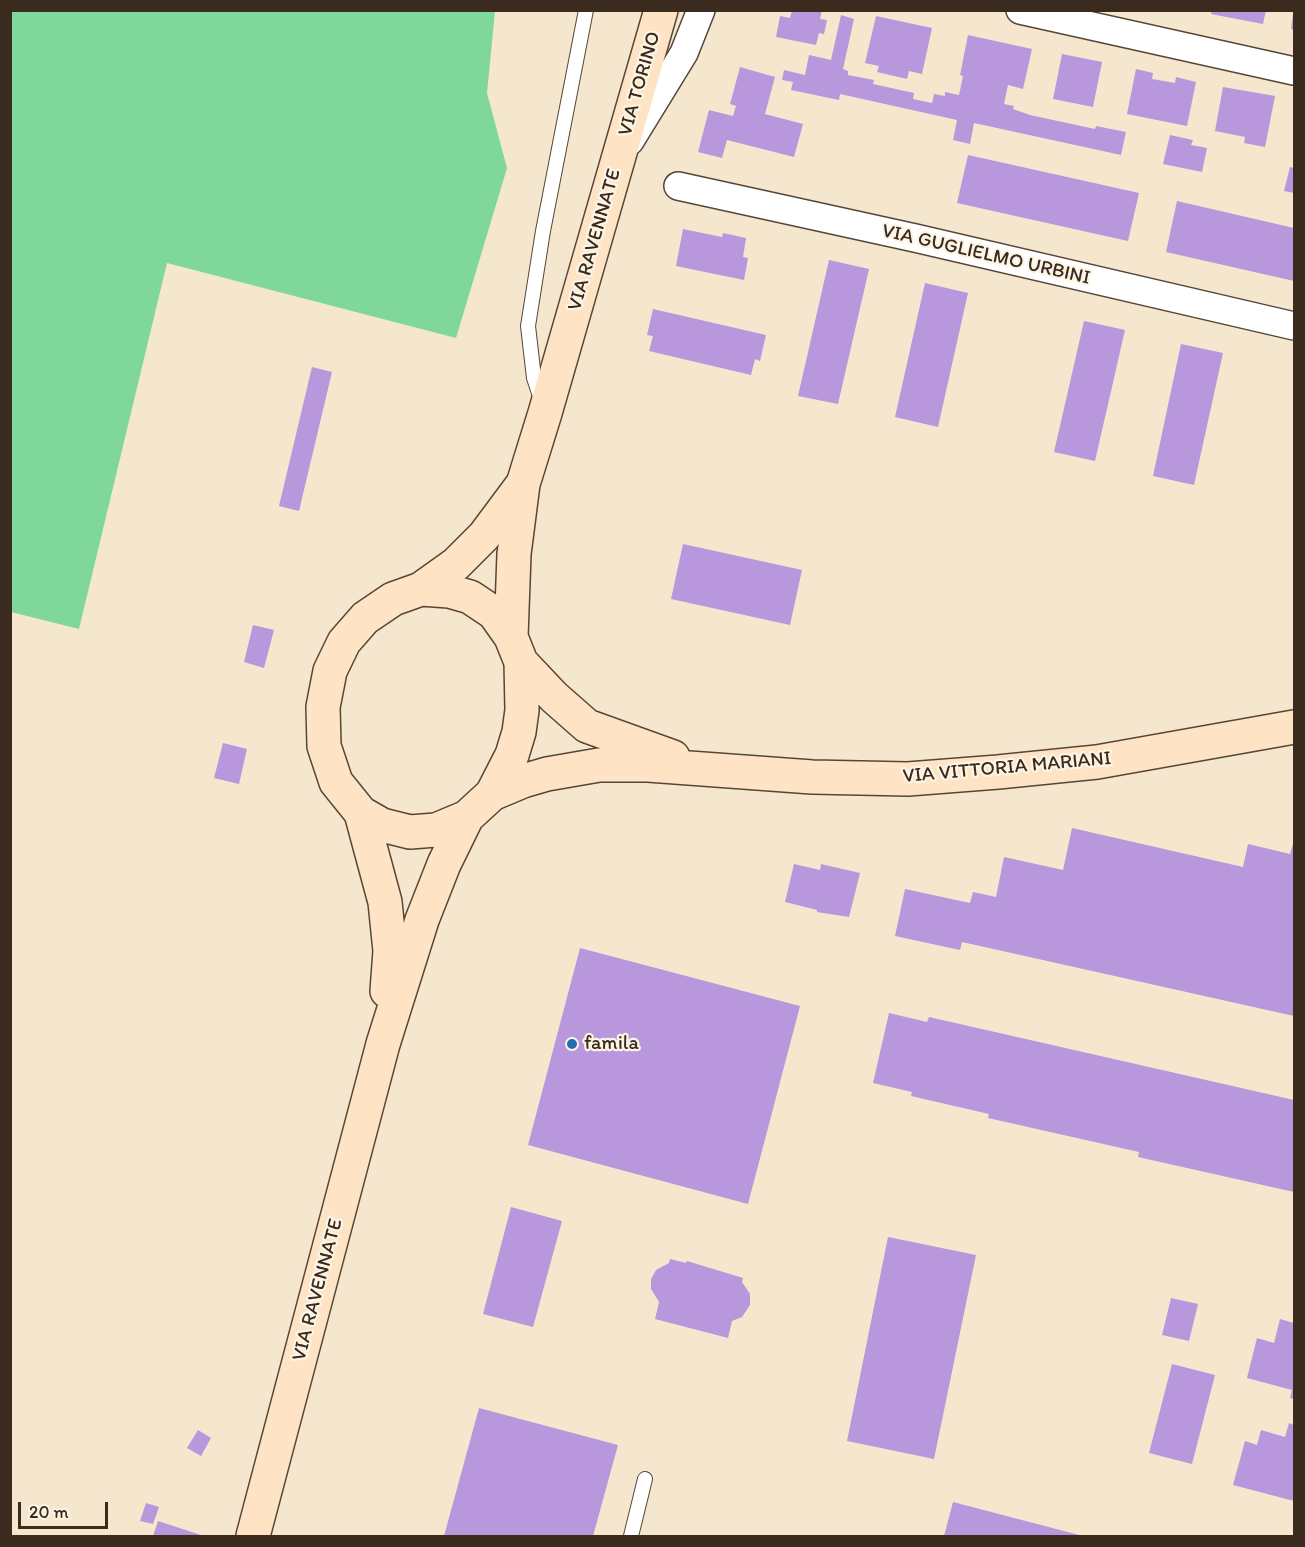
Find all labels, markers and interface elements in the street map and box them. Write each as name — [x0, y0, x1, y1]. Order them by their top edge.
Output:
street label: VIA TORINO — [614, 29, 666, 139]
street label: VIA RAVENNATE — [563, 166, 627, 314]
street label: VIA GUGLIELMO URBINI — [879, 219, 1093, 291]
street label: VIA VITTORIA MARIANI — [902, 747, 1112, 789]
place label: famila — [584, 1032, 639, 1056]
marker: famila — [565, 1037, 579, 1051]
street label: VIA RAVENNATE — [287, 1216, 349, 1364]
scale bar — [21, 1490, 111, 1528]
text: 20 m — [29, 1501, 69, 1523]

